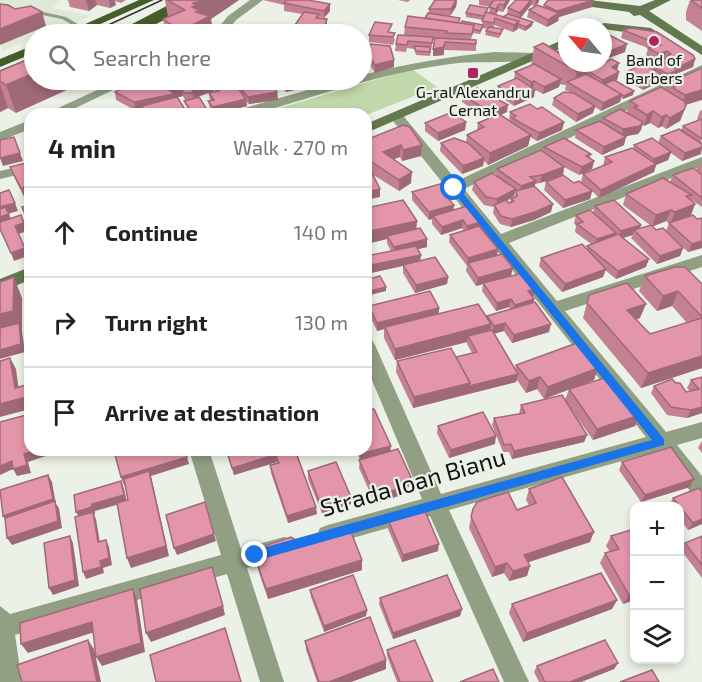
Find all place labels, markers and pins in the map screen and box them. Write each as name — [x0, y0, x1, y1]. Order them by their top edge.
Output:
marker: Band of Barbers — [647, 34, 661, 48]
place label: Band of Barbers — [625, 50, 683, 87]
marker: G-ral Alexandru Cernat — [466, 66, 480, 80]
place label: G-ral Alexandru Cernat — [416, 82, 530, 119]

